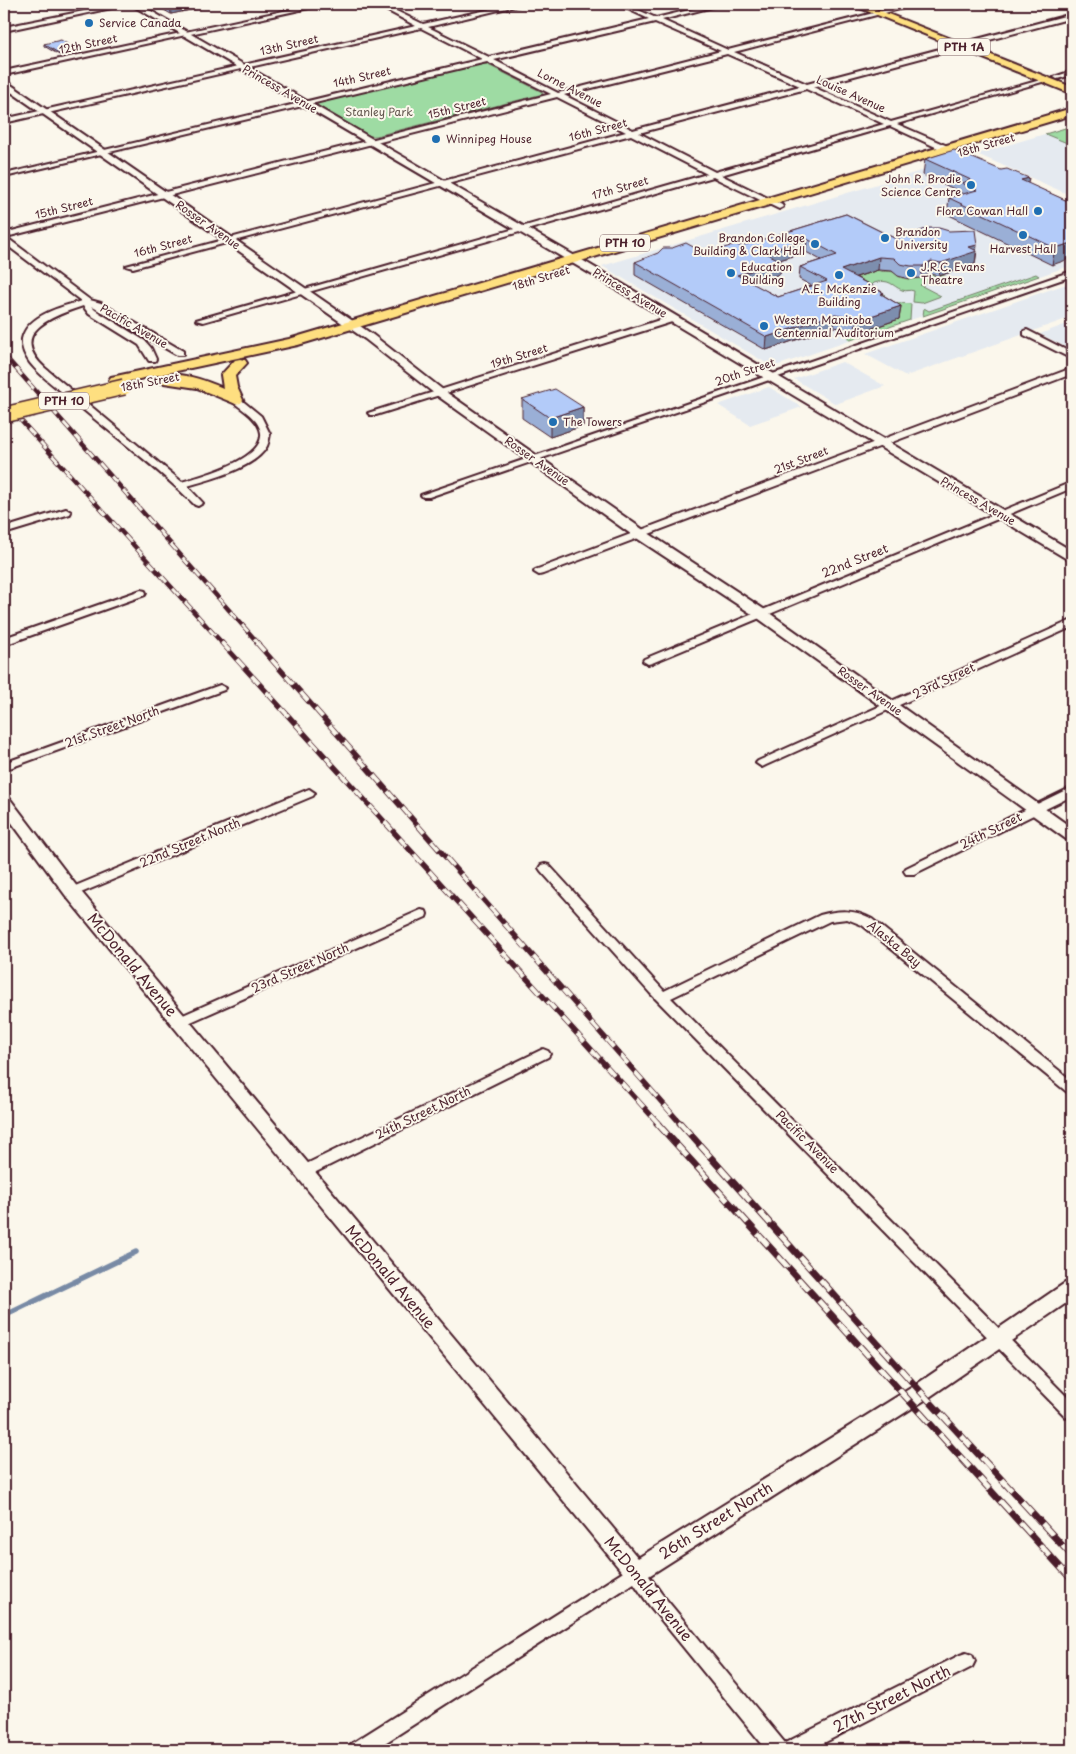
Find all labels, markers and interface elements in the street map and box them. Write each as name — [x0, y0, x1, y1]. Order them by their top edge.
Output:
place label: Service Canada — [99, 14, 182, 31]
marker: Service Canada — [83, 17, 95, 29]
street label: 12th Street — [57, 29, 119, 58]
street label: 13th Street — [258, 29, 320, 59]
road number: PTH 1A — [938, 38, 990, 56]
street label: Princess Avenue — [240, 60, 321, 117]
street label: 14th Street — [331, 62, 393, 91]
street label: Lorne Avenue — [535, 64, 606, 111]
street label: Louise Avenue — [814, 71, 888, 116]
street label: 15th Street — [426, 92, 488, 123]
park label: Stanley Park — [345, 103, 413, 120]
street label: 16th Street — [567, 113, 629, 145]
street label: 18th Street — [955, 128, 1017, 161]
place label: Winnipeg House — [446, 130, 532, 147]
marker: Winnipeg House — [430, 133, 442, 145]
place label: John R. Brodie Science Centre — [881, 170, 961, 200]
street label: 17th Street — [590, 171, 651, 204]
marker: John R. Brodie Science Centre — [965, 179, 977, 191]
street label: 15th Street — [33, 192, 95, 223]
street label: Rosser Avenue — [172, 196, 244, 253]
place label: Flora Cowan Hall — [936, 202, 1028, 219]
marker: Flora Cowan Hall — [1032, 205, 1044, 217]
place label: Brandon University — [895, 223, 948, 253]
street label: 16th Street — [132, 229, 194, 261]
place label: Brandon College Building & Clark Hall — [693, 229, 805, 259]
marker: Harvest Hall — [1017, 229, 1029, 241]
marker: Brandon University — [879, 232, 891, 244]
road number: PTH 10 — [600, 234, 650, 252]
marker: Brandon College Building & Clark Hall — [809, 238, 821, 250]
place label: Harvest Hall — [990, 240, 1056, 257]
place label: Education Building — [741, 258, 792, 288]
place label: J.R.C. Evans Theatre — [921, 258, 985, 288]
street label: 18th Street — [510, 261, 572, 294]
street label: Princess Avenue — [590, 264, 671, 322]
marker: Education Building — [725, 267, 737, 279]
marker: J.R.C. Evans Theatre — [905, 267, 917, 279]
marker: A.E. McKenzie Building — [833, 269, 845, 281]
place label: A.E. McKenzie Building — [801, 280, 877, 310]
street label: Pacific Avenue — [97, 299, 171, 352]
place label: Western Manitoba Centennial Auditorium — [774, 311, 894, 341]
marker: Western Manitoba Centennial Auditorium — [758, 320, 770, 332]
street label: 19th Street — [488, 339, 550, 372]
street label: 20th Street — [713, 353, 778, 390]
street label: 18th Street — [119, 367, 181, 396]
road number: PTH 10 — [39, 392, 89, 410]
place label: The Towers — [563, 413, 622, 430]
marker: The Towers — [547, 416, 559, 428]
street label: Rosser Avenue — [501, 432, 573, 489]
street label: 21st Street — [771, 441, 831, 478]
street label: Princess Avenue — [938, 472, 1019, 529]
street label: 22nd Street — [819, 539, 891, 582]
street label: 23rd Street — [909, 658, 978, 703]
street label: Rosser Avenue — [834, 662, 906, 719]
street label: 21st Street North — [62, 701, 161, 752]
street label: 24th Street — [957, 807, 1025, 853]
street label: 22nd Street North — [137, 813, 243, 871]
street label: McDonald Avenue — [83, 907, 184, 1021]
street label: Alaska Bay — [864, 916, 926, 971]
street label: 23rd Street North — [248, 938, 351, 997]
street label: 24th Street North — [372, 1081, 473, 1143]
street label: Pacific Avenue — [772, 1106, 844, 1177]
street label: McDonald Avenue — [341, 1219, 442, 1333]
street label: 26th Street North — [654, 1475, 777, 1564]
street label: McDonald Avenue — [600, 1531, 699, 1646]
street label: 27th Street North — [829, 1658, 954, 1737]

